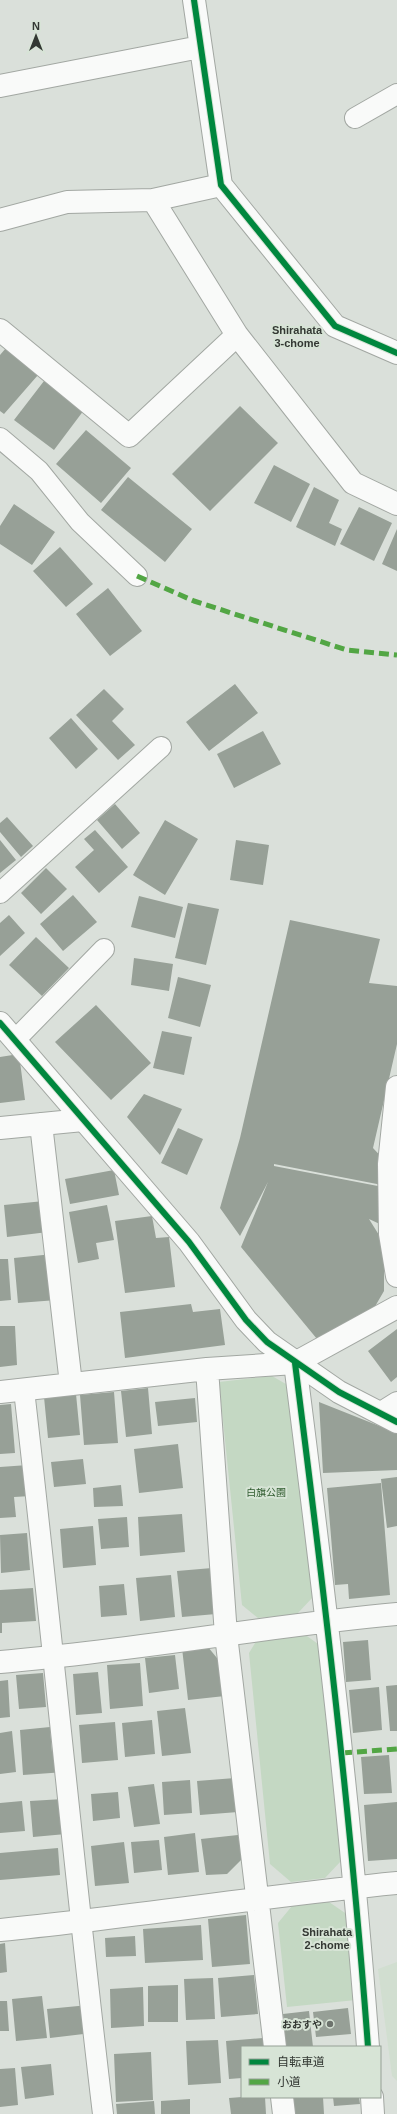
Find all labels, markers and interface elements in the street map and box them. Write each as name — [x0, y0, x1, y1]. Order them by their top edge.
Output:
north arrow — [16, 16, 56, 56]
text: N — [32, 20, 40, 32]
district label: Shirahata 3-chome — [272, 324, 323, 349]
park label: 白旗公園 — [246, 1487, 286, 1498]
district label: Shirahata 2-chome — [302, 1926, 353, 1951]
place label: おおすや — [282, 2019, 322, 2030]
marker: おおすや — [325, 2019, 335, 2029]
legend — [241, 2046, 381, 2098]
text: 自転車道 — [277, 2055, 325, 2069]
text: 小道 — [277, 2075, 301, 2089]

